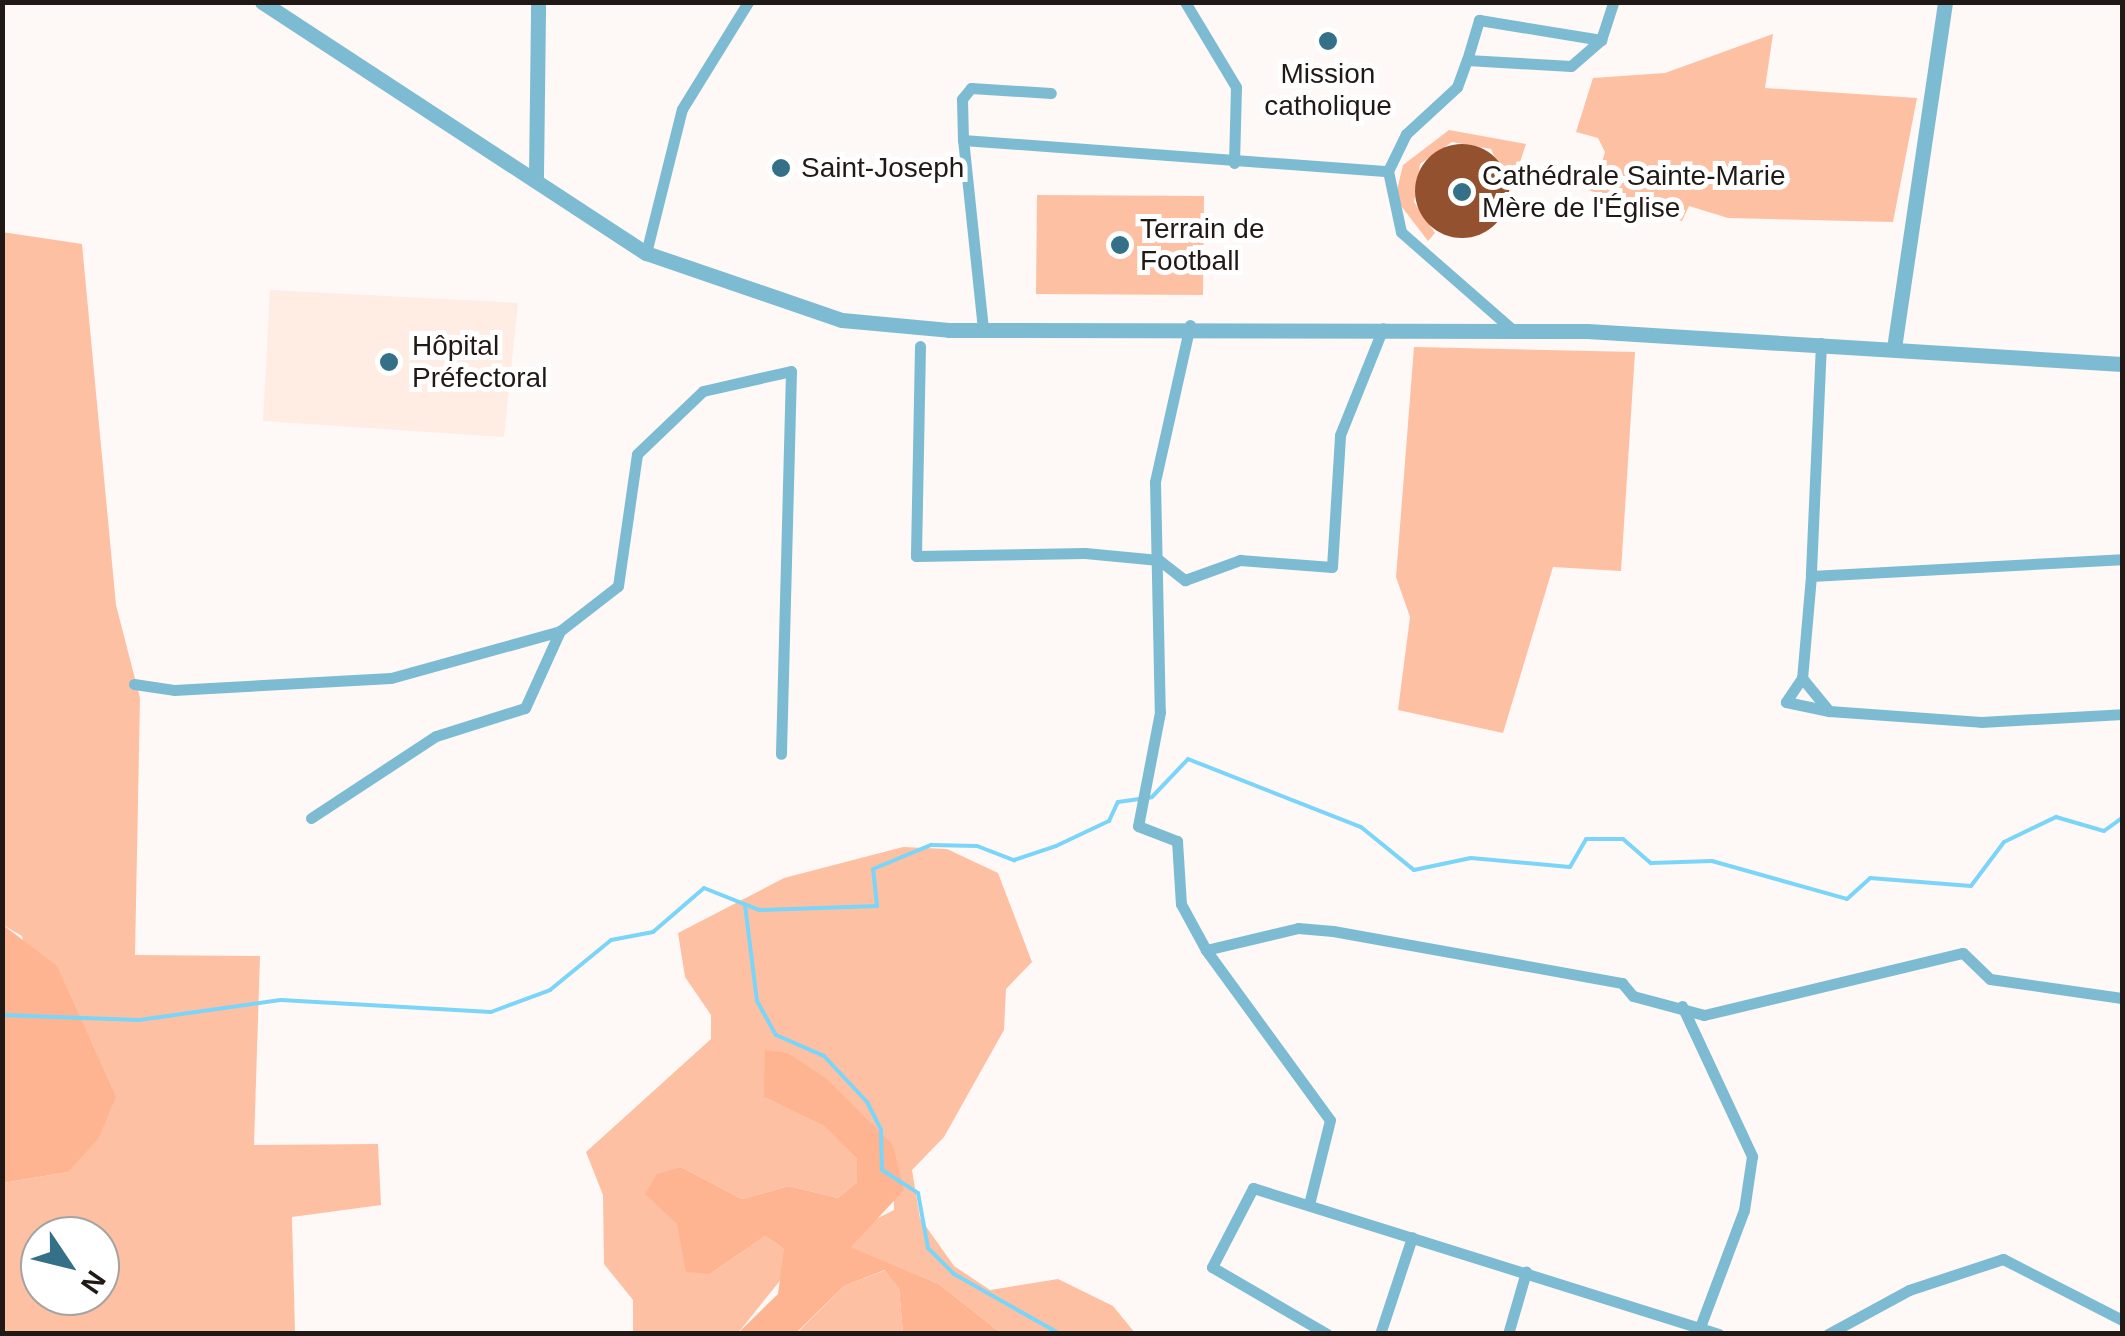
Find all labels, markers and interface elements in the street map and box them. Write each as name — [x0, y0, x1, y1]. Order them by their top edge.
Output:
marker: Mission catholique — [1317, 30, 1339, 52]
place label: Mission catholique — [1264, 57, 1392, 123]
place label: Saint-Joseph — [801, 151, 964, 185]
marker: Saint-Joseph — [770, 157, 792, 179]
place label: Cathédrale Sainte-Marie Mère de l'Église — [1482, 159, 1785, 225]
marker: Cathédrale Sainte-Marie Mère de l'Église — [1451, 181, 1473, 203]
place label: Terrain de Football — [1140, 212, 1265, 278]
marker: Terrain de Football — [1109, 234, 1131, 256]
place label: Hôpital Préfectoral — [412, 329, 547, 395]
marker: Hôpital Préfectoral — [376, 349, 402, 375]
north arrow — [20, 1216, 120, 1316]
text: N — [75, 1265, 112, 1300]

